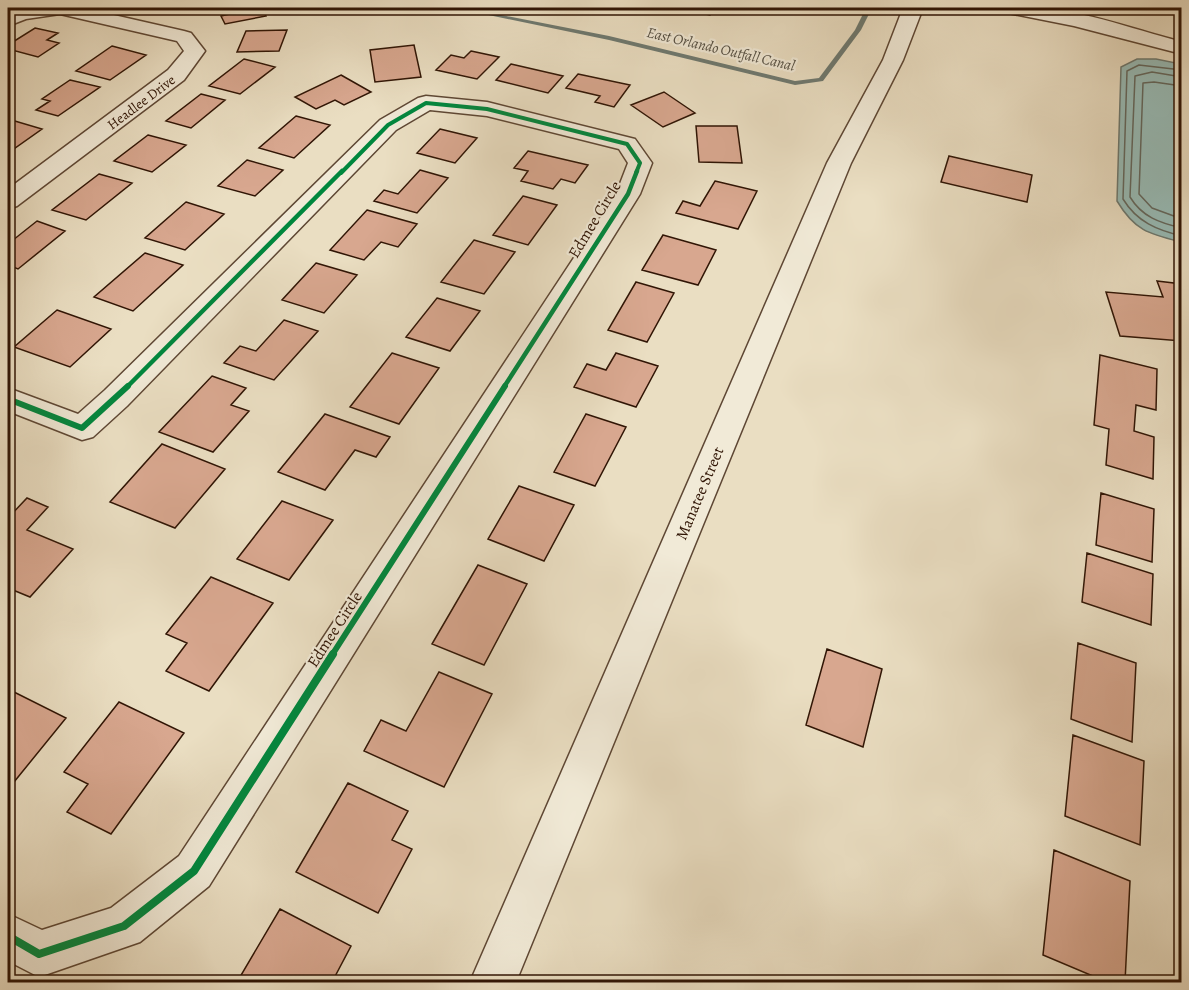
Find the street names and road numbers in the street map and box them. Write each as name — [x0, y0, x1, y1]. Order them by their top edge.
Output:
street label: Headlee Drive — [103, 71, 179, 134]
street label: Edmee Circle — [563, 177, 627, 262]
street label: Manatee Street — [670, 443, 729, 543]
street label: Edmee Circle — [302, 587, 368, 672]

